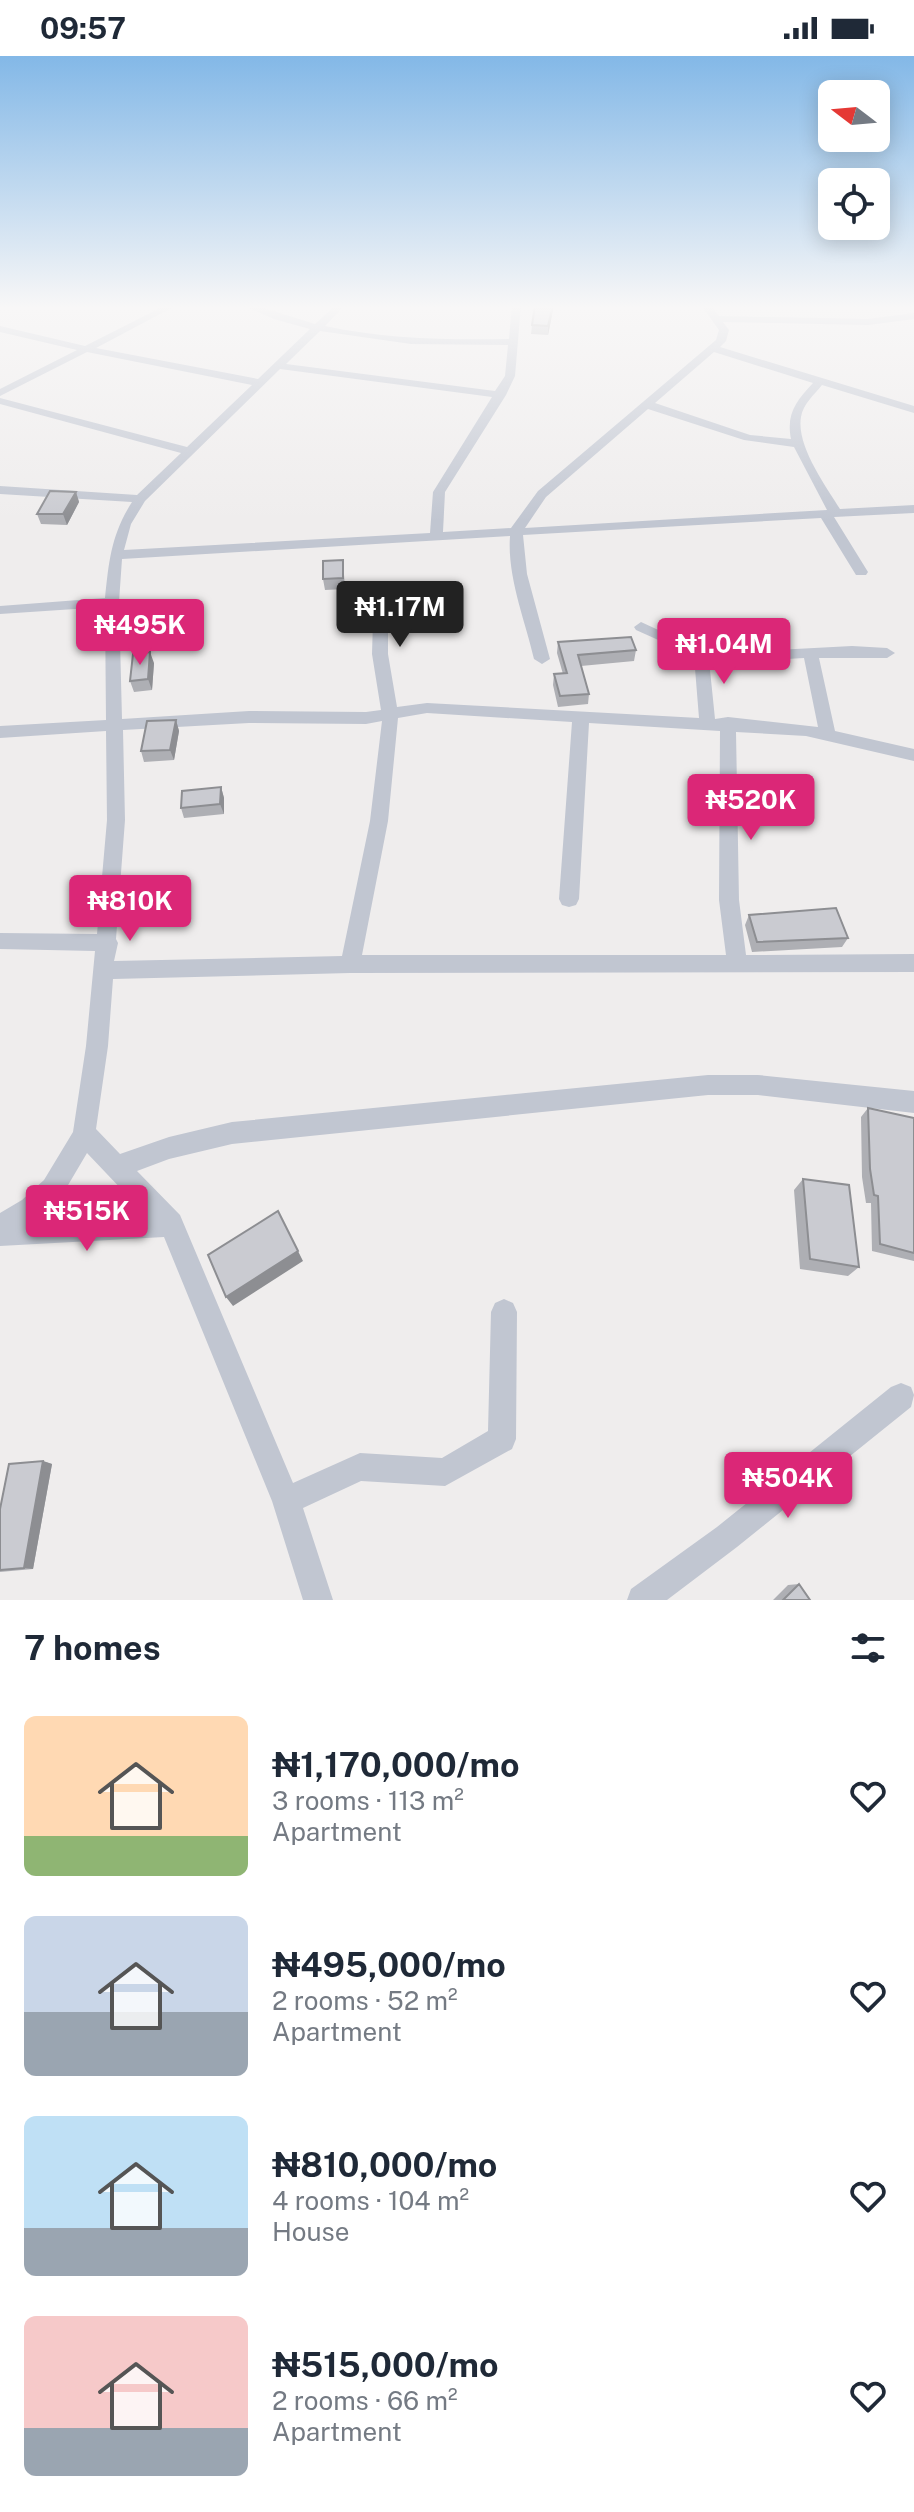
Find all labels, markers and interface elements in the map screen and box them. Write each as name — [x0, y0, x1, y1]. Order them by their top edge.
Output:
text: 09:57 — [40, 10, 126, 46]
north arrow — [818, 80, 890, 152]
map controls — [818, 80, 890, 240]
button: locate — [818, 168, 890, 240]
pin: ₦1.17M — [335, 581, 465, 649]
text: ₦1.17M — [355, 591, 446, 622]
pin: ₦495K — [84, 599, 196, 667]
text: ₦495K — [94, 609, 186, 640]
pin: ₦1.04M — [659, 618, 789, 686]
text: ₦1.04M — [675, 628, 773, 659]
pin: ₦520K — [695, 774, 807, 842]
text: ₦520K — [705, 784, 797, 815]
pin: ₦810K — [74, 875, 186, 943]
text: ₦810K — [87, 885, 173, 916]
pin: ₦515K — [31, 1185, 143, 1253]
text: ₦515K — [44, 1195, 130, 1226]
pin: ₦504K — [732, 1452, 844, 1520]
text: ₦504K — [742, 1462, 834, 1493]
icon: filters — [846, 1626, 890, 1670]
text: 7 homes — [24, 1628, 161, 1668]
text: ₦1,170,000/mo — [272, 1745, 520, 1785]
icon: home — [88, 1748, 184, 1844]
icon: heart — [846, 1774, 890, 1818]
text: 3 rooms · 113 m² — [272, 1785, 464, 1816]
text: Apartment — [272, 1816, 402, 1847]
text: ₦495,000/mo — [272, 1945, 506, 1985]
icon: home — [88, 1948, 184, 2044]
icon: heart — [846, 1974, 890, 2018]
text: 2 rooms · 52 m² — [272, 1985, 458, 2016]
text: Apartment — [272, 2016, 402, 2047]
text: ₦810,000/mo — [272, 2145, 497, 2185]
icon: home — [88, 2148, 184, 2244]
icon: heart — [846, 2174, 890, 2218]
text: 4 rooms · 104 m² — [272, 2185, 469, 2216]
text: House — [272, 2216, 349, 2247]
text: ₦515,000/mo — [272, 2345, 499, 2385]
icon: home — [88, 2348, 184, 2444]
icon: heart — [846, 2374, 890, 2418]
text: 2 rooms · 66 m² — [272, 2385, 458, 2416]
text: Apartment — [272, 2416, 402, 2447]

